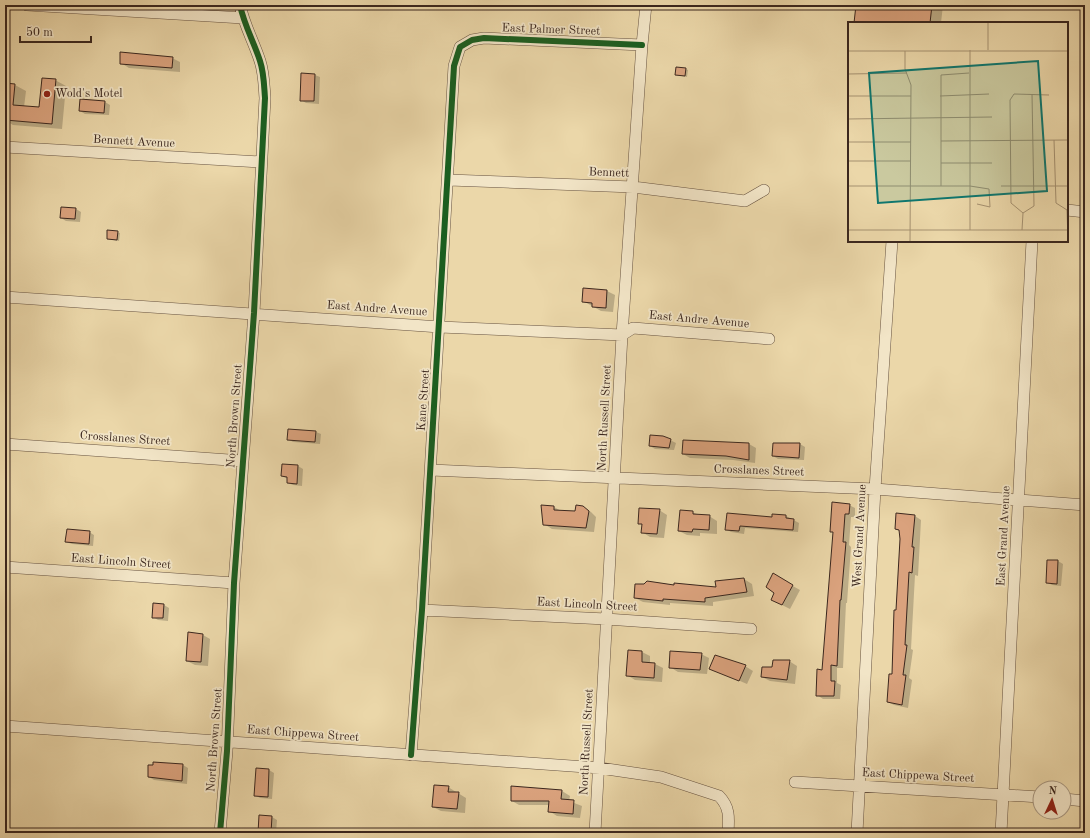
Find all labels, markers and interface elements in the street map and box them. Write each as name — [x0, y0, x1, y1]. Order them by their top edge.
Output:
scale bar — [20, 18, 91, 44]
street label: East Palmer Street — [501, 22, 601, 38]
inset map — [848, 22, 1068, 242]
text: 50 m — [26, 26, 53, 39]
place label: Wold's Motel — [55, 88, 123, 100]
marker: Wold's Motel — [42, 89, 52, 99]
street label: Bennett Avenue — [93, 134, 176, 150]
street label: Bennett — [588, 166, 630, 180]
street label: East Andre Avenue — [326, 299, 428, 319]
street label: East Andre Avenue — [648, 310, 750, 330]
street label: North Brown Street — [225, 364, 245, 468]
street label: North Russell Street — [596, 364, 614, 472]
street label: Kane Street — [416, 369, 432, 431]
street label: Crosslanes Street — [79, 430, 171, 448]
street label: Crosslanes Street — [713, 463, 805, 479]
street label: West Grand Avenue — [851, 483, 869, 588]
street label: East Grand Avenue — [995, 485, 1013, 587]
street label: East Lincoln Street — [70, 552, 172, 572]
street label: East Lincoln Street — [536, 596, 638, 614]
street label: North Brown Street — [205, 688, 225, 792]
street label: North Russell Street — [578, 688, 596, 796]
street label: East Chippewa Street — [246, 724, 360, 744]
street label: East Chippewa Street — [861, 767, 975, 785]
north arrow — [1032, 780, 1072, 820]
text: N — [1048, 786, 1058, 797]

